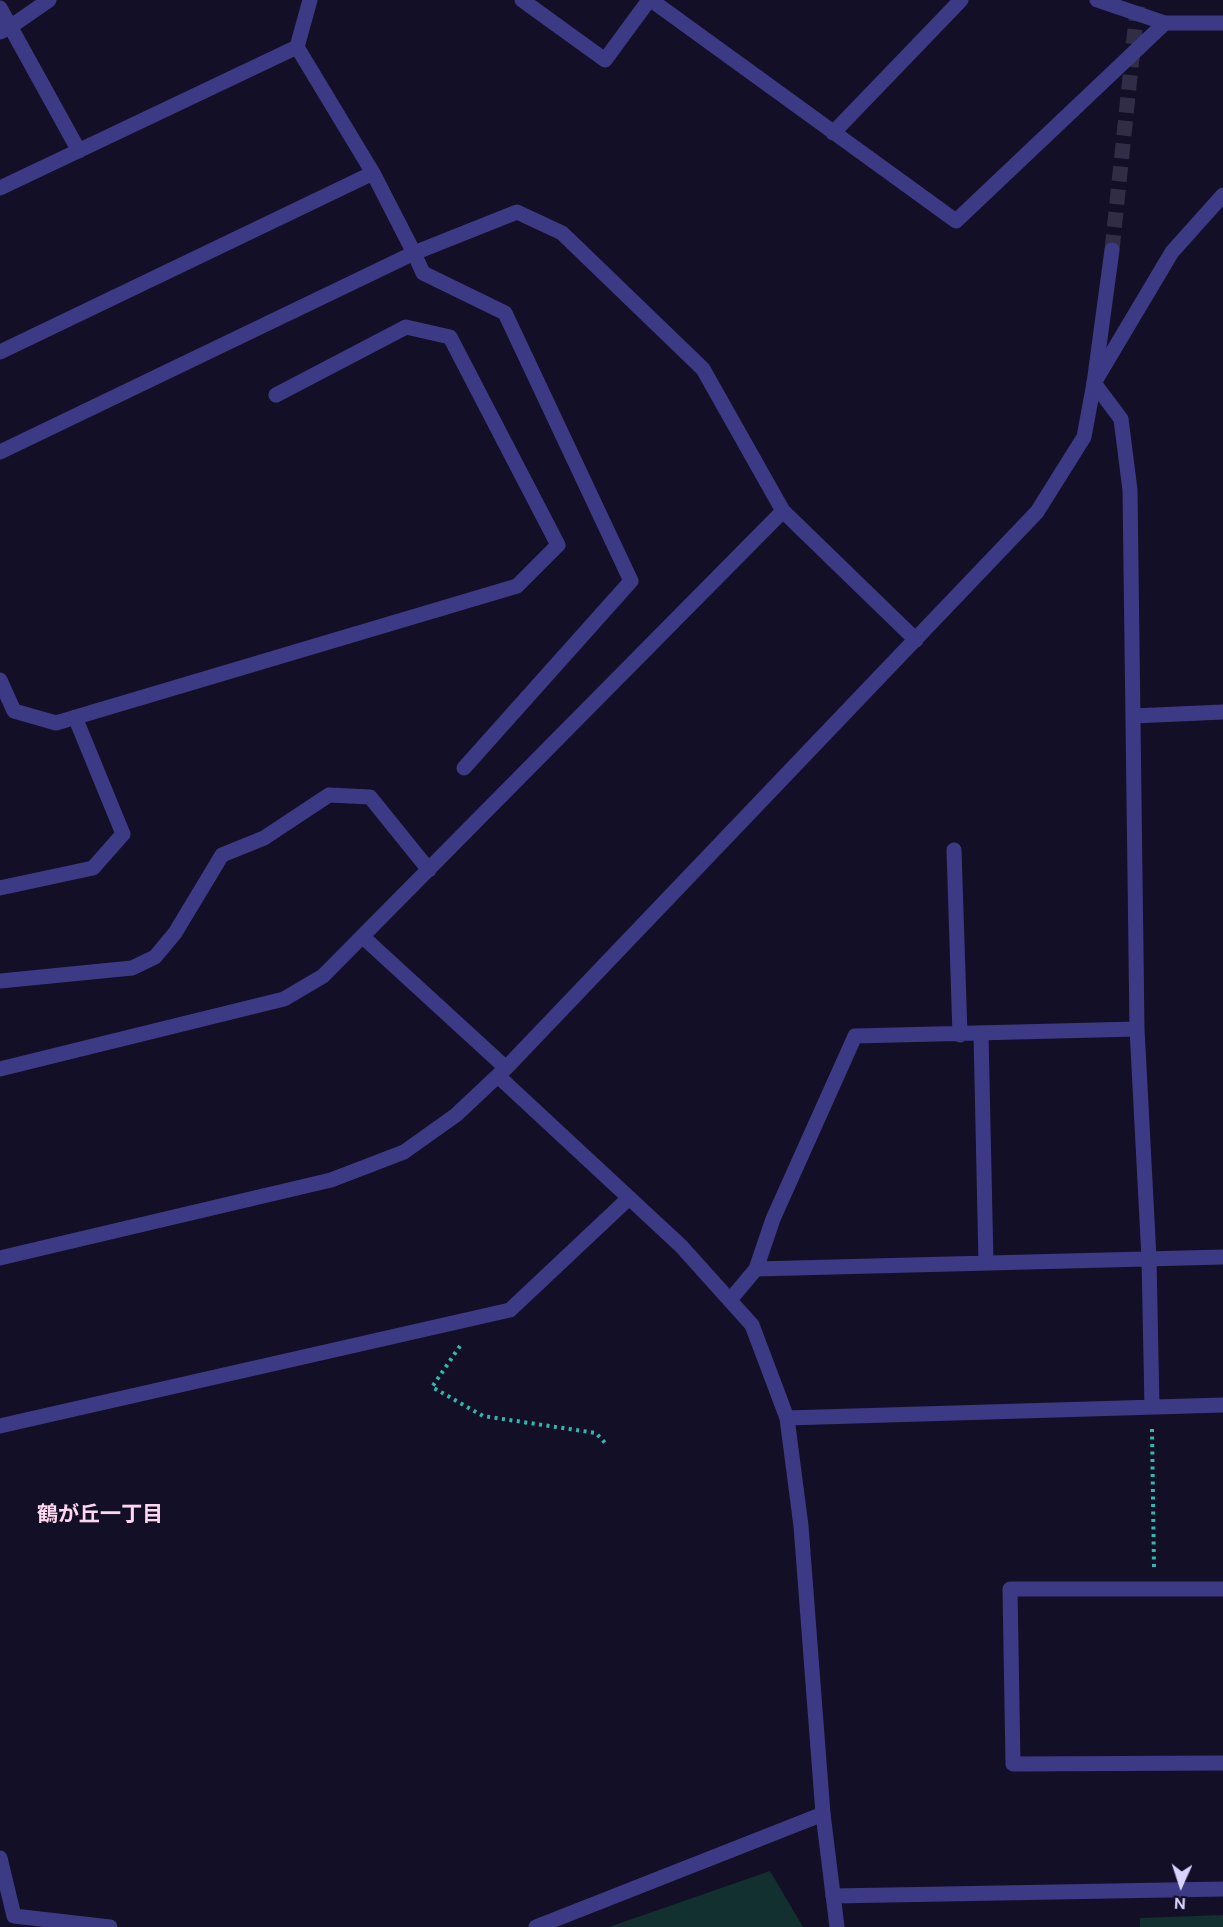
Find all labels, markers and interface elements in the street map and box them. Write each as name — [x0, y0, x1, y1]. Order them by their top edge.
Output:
district label: 鶴が丘一丁目 — [37, 1502, 163, 1528]
north arrow — [1151, 1855, 1211, 1915]
text: N — [1174, 1893, 1186, 1914]

